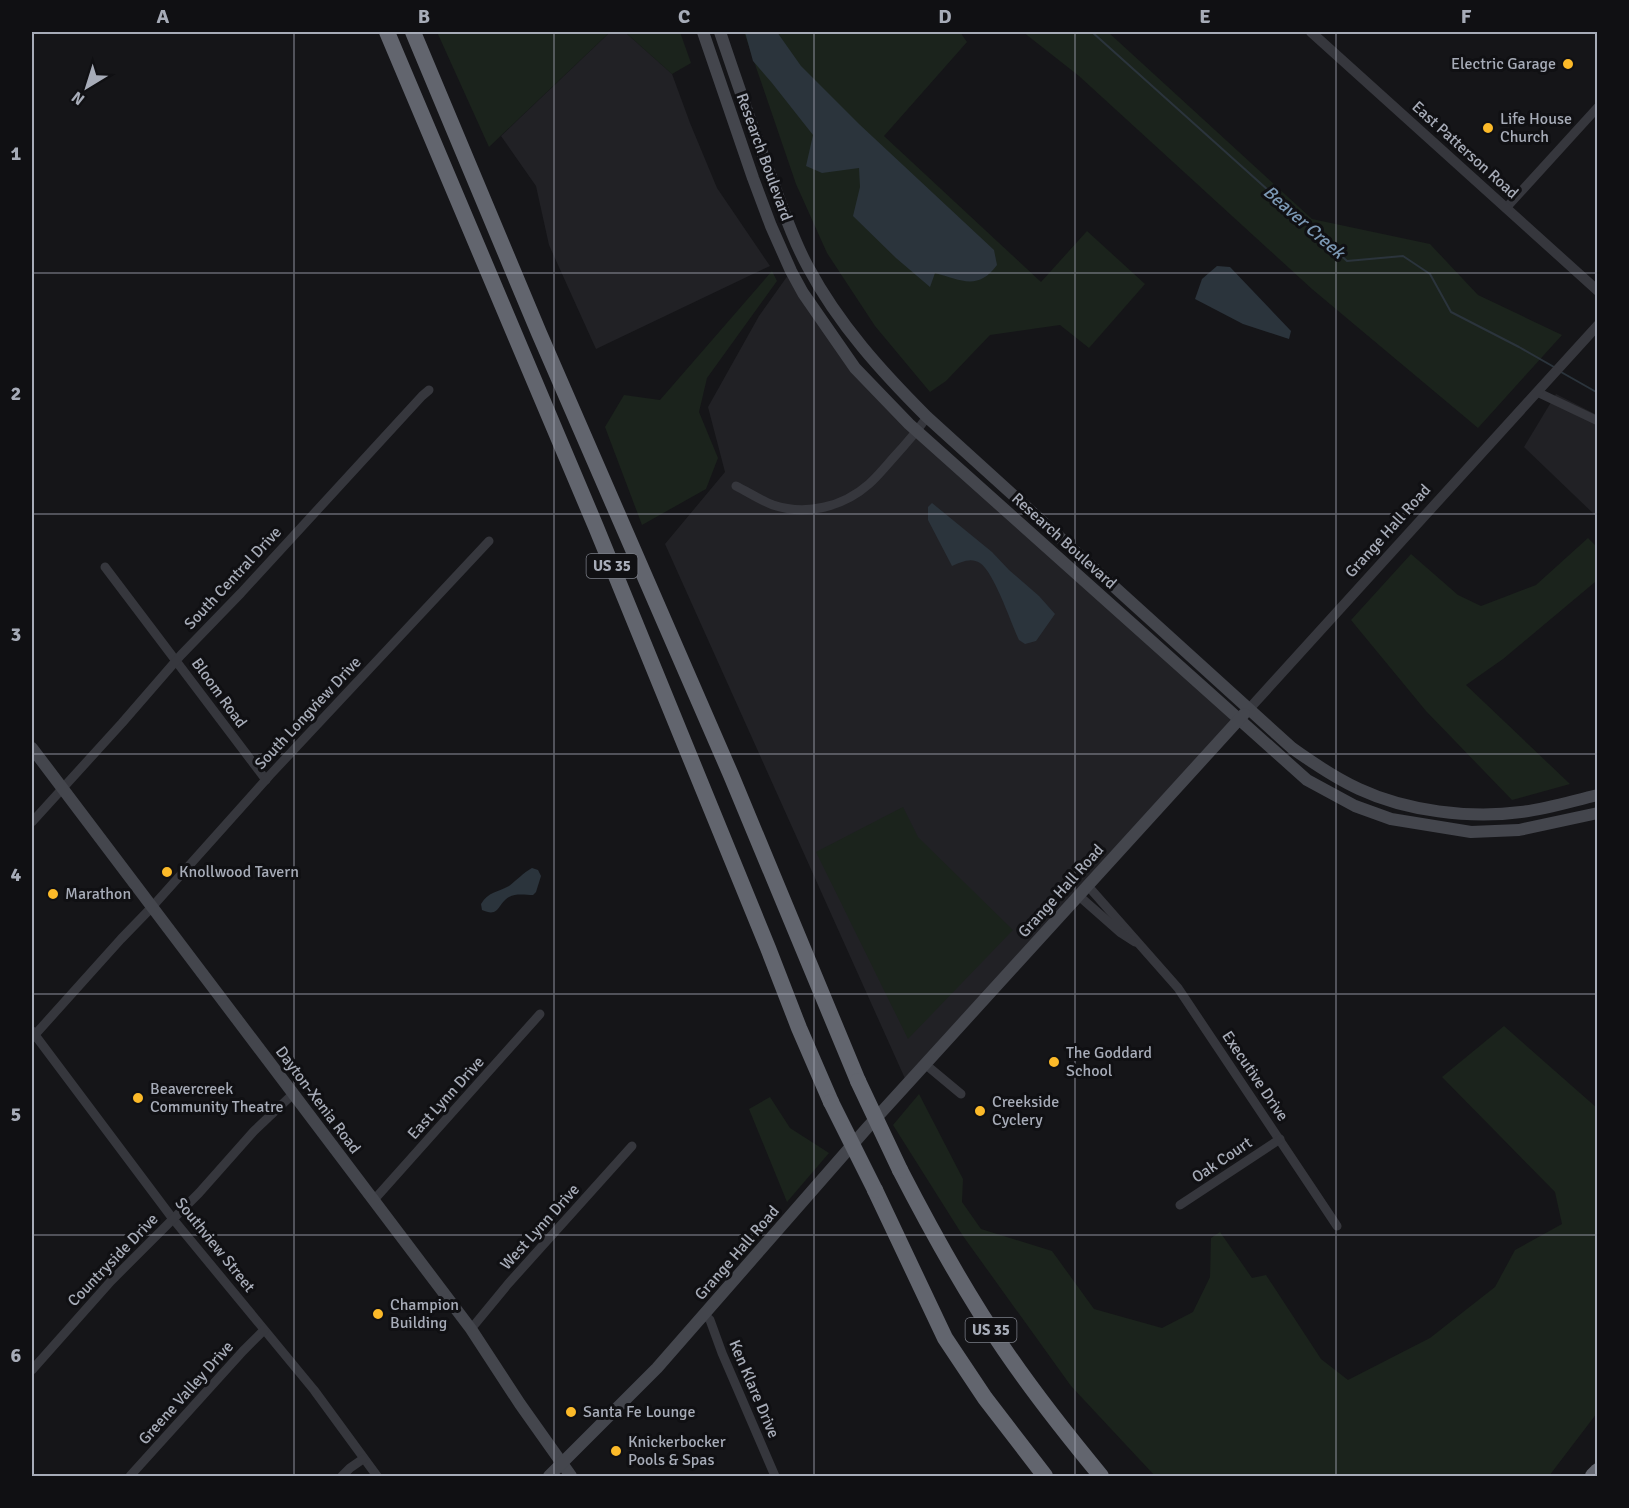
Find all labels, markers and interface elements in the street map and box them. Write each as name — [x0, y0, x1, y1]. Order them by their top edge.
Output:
text: A — [157, 4, 170, 29]
text: B — [418, 4, 430, 29]
text: C — [678, 4, 690, 29]
text: D — [938, 4, 952, 29]
text: E — [1199, 4, 1211, 29]
text: F — [1461, 4, 1472, 29]
place label: Electric Garage — [1451, 54, 1556, 74]
north arrow — [57, 57, 117, 117]
marker: Electric Garage — [1561, 57, 1575, 71]
text: N — [68, 87, 89, 109]
street label: Research Boulevard — [732, 90, 796, 224]
street label: East Patterson Road — [1408, 97, 1522, 203]
place label: Life House Church — [1500, 109, 1572, 147]
marker: Life House Church — [1481, 121, 1495, 135]
text: 1 — [11, 141, 22, 166]
water label: Beaver Creek — [1259, 181, 1351, 265]
text: 2 — [11, 381, 21, 406]
street label: Grange Hall Road — [1341, 480, 1435, 582]
street label: Research Boulevard — [1007, 489, 1121, 593]
street label: South Central Drive — [180, 522, 286, 634]
road number: US 35 — [586, 554, 638, 578]
text: 3 — [11, 622, 21, 647]
street label: South Longview Drive — [250, 652, 366, 774]
street label: Bloom Road — [187, 654, 251, 732]
street label: Grange Hall Road — [1014, 840, 1108, 942]
text: 4 — [11, 862, 22, 887]
place label: Knollwood Tavern — [179, 862, 299, 882]
marker: Knollwood Tavern — [160, 865, 174, 879]
place label: Marathon — [65, 884, 131, 904]
marker: Marathon — [46, 887, 60, 901]
street label: Executive Drive — [1217, 1027, 1293, 1125]
street label: Dayton-Xenia Road — [271, 1042, 365, 1158]
place label: The Goddard School — [1066, 1043, 1152, 1081]
street label: East Lynn Drive — [403, 1052, 489, 1144]
marker: The Goddard School — [1047, 1055, 1061, 1069]
place label: Beavercreek Community Theatre — [150, 1079, 284, 1117]
marker: Beavercreek Community Theatre — [131, 1091, 145, 1105]
place label: Creekside Cyclery — [992, 1092, 1059, 1130]
text: 5 — [11, 1102, 21, 1127]
marker: Creekside Cyclery — [973, 1104, 987, 1118]
street label: Oak Court — [1188, 1132, 1256, 1187]
street label: West Lynn Drive — [496, 1180, 584, 1274]
street label: Southview Street — [171, 1194, 260, 1297]
street label: Grange Hall Road — [690, 1202, 784, 1304]
street label: Countryside Drive — [63, 1209, 163, 1311]
place label: Champion Building — [390, 1295, 459, 1333]
marker: Champion Building — [371, 1307, 385, 1321]
road number: US 35 — [966, 1318, 1016, 1342]
street label: Greene Valley Drive — [134, 1337, 238, 1449]
street label: Ken Klare Drive — [724, 1337, 784, 1441]
text: 6 — [11, 1343, 22, 1368]
place label: Santa Fe Lounge — [583, 1402, 696, 1422]
marker: Santa Fe Lounge — [564, 1405, 578, 1419]
place label: Knickerbocker Pools & Spas — [628, 1432, 726, 1470]
marker: Knickerbocker Pools & Spas — [609, 1444, 623, 1458]

